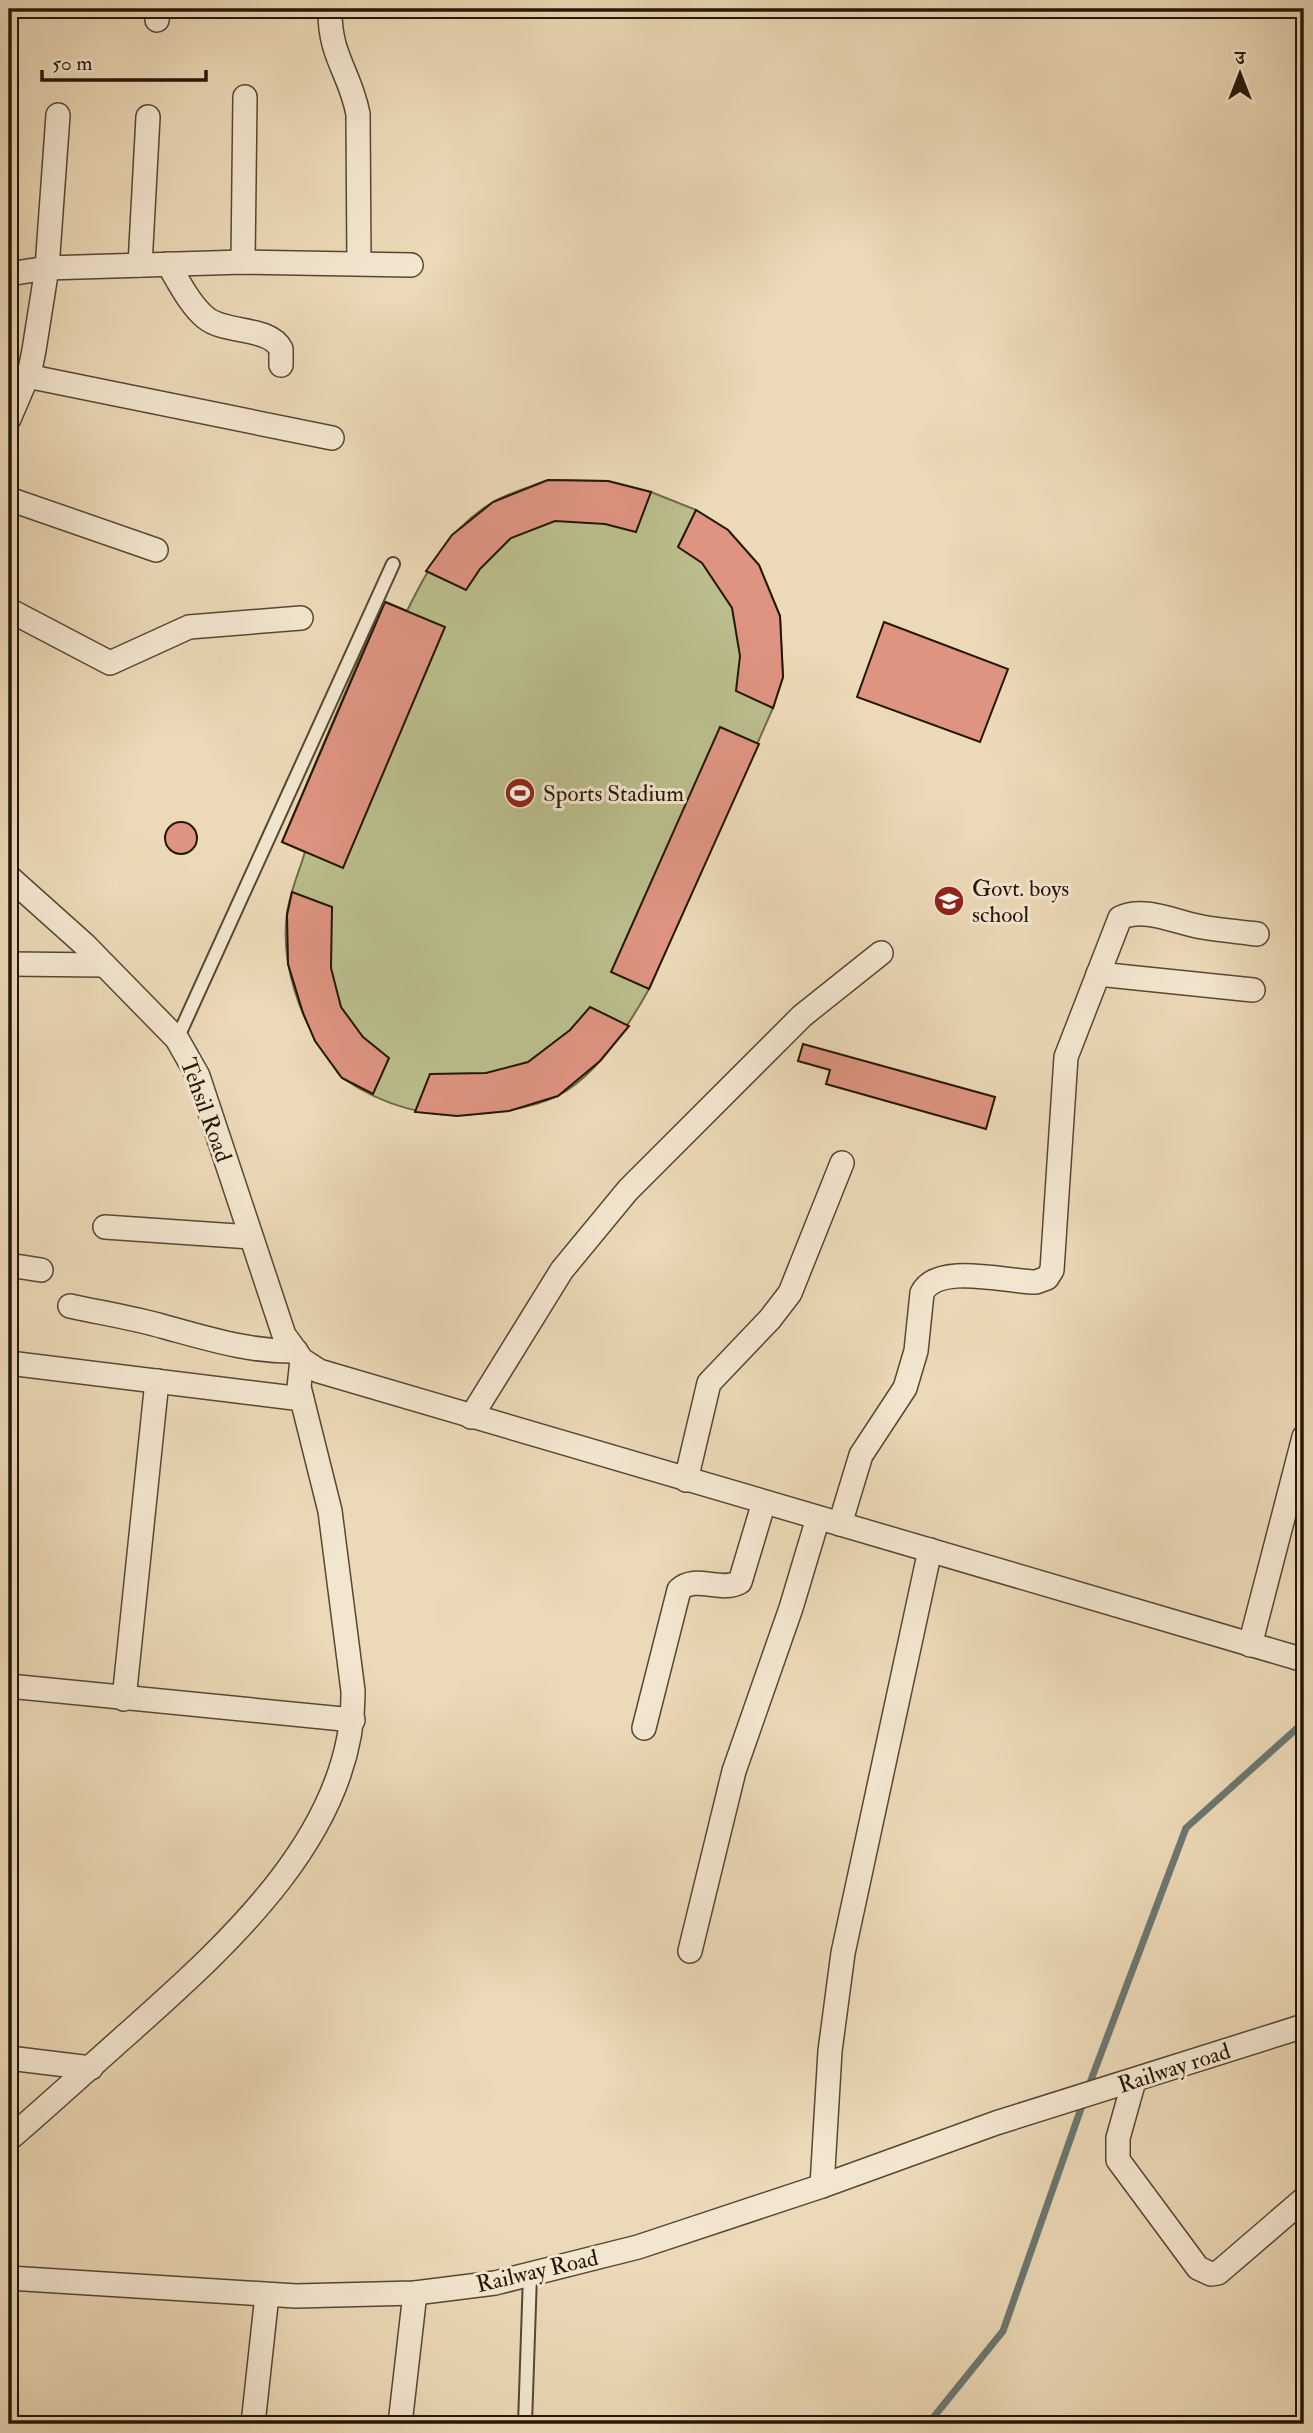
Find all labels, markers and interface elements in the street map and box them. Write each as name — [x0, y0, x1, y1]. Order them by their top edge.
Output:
scale bar — [42, 38, 206, 82]
north arrow — [1204, 38, 1274, 108]
text: उ — [1233, 46, 1246, 70]
text: 50 m — [52, 50, 93, 77]
sports icon: Sports Stadium — [503, 776, 537, 810]
place label: Sports Stadium — [543, 779, 684, 809]
place label: Govt. boys school — [972, 874, 1069, 929]
school or university icon: Govt. boys school — [932, 884, 966, 918]
street label: Tehsil Road — [174, 1054, 238, 1166]
street label: Railway road — [1114, 2036, 1234, 2100]
street label: Railway Road — [473, 2243, 601, 2299]

